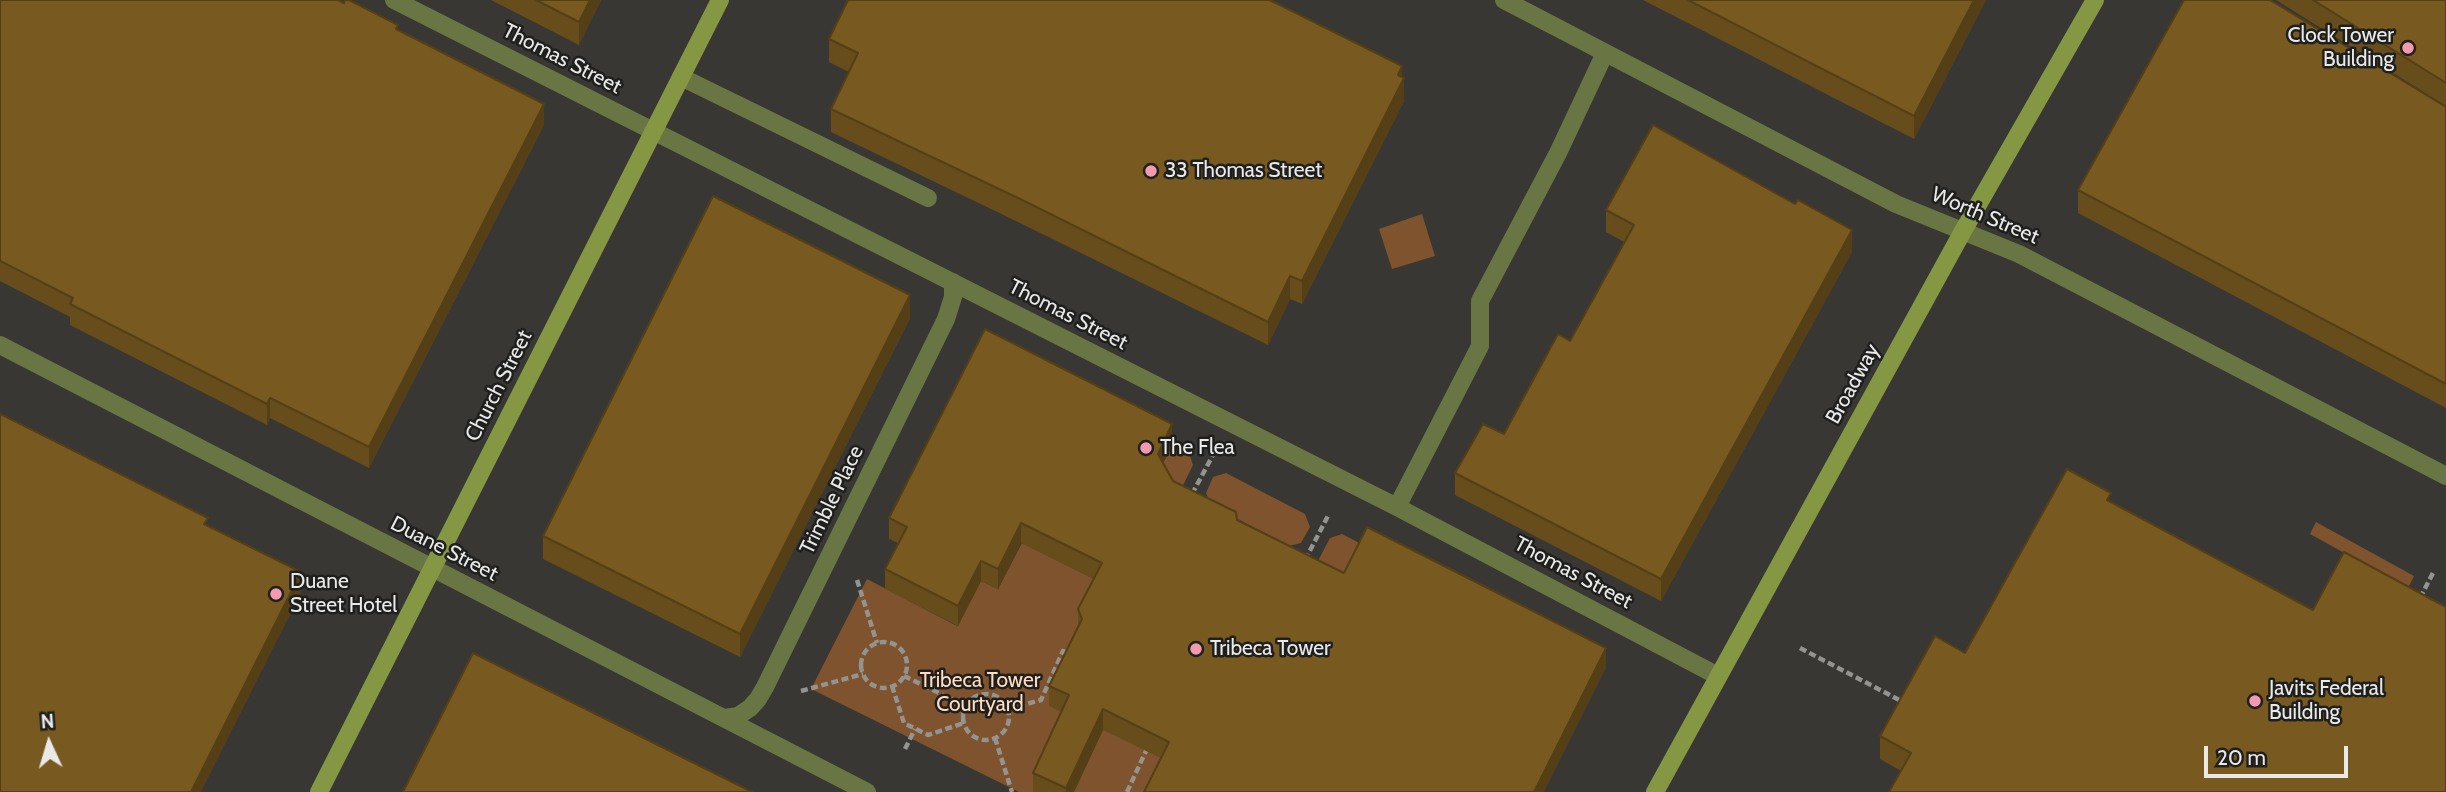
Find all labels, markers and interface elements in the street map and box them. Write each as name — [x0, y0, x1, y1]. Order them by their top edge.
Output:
street label: Thomas Street — [498, 18, 626, 100]
place label: Clock Tower Building — [2288, 23, 2394, 73]
marker: Clock Tower Building — [2400, 40, 2416, 56]
place label: 33 Thomas Street — [1165, 158, 1322, 184]
marker: 33 Thomas Street — [1143, 163, 1159, 179]
street label: Worth Street — [1927, 182, 2043, 250]
street label: Thomas Street — [1004, 274, 1132, 356]
street label: Church Street — [460, 326, 538, 446]
street label: Broadway — [1821, 340, 1885, 428]
place label: The Flea — [1160, 435, 1235, 461]
marker: The Flea — [1138, 440, 1154, 456]
street label: Trimble Place — [795, 441, 869, 559]
street label: Duane Street — [386, 511, 502, 587]
street label: Thomas Street — [1510, 531, 1636, 615]
place label: Duane Street Hotel — [290, 569, 397, 619]
marker: Duane Street Hotel — [268, 586, 284, 602]
place label: Tribeca Tower — [1210, 636, 1331, 662]
marker: Tribeca Tower — [1188, 641, 1204, 657]
park label: Tribeca Tower Courtyard — [920, 668, 1040, 718]
place label: Javits Federal Building — [2269, 676, 2384, 726]
marker: Javits Federal Building — [2247, 693, 2263, 709]
north arrow — [14, 708, 84, 778]
text: N — [40, 710, 55, 733]
scale bar — [2208, 732, 2352, 776]
text: 20 m — [2217, 745, 2266, 770]

